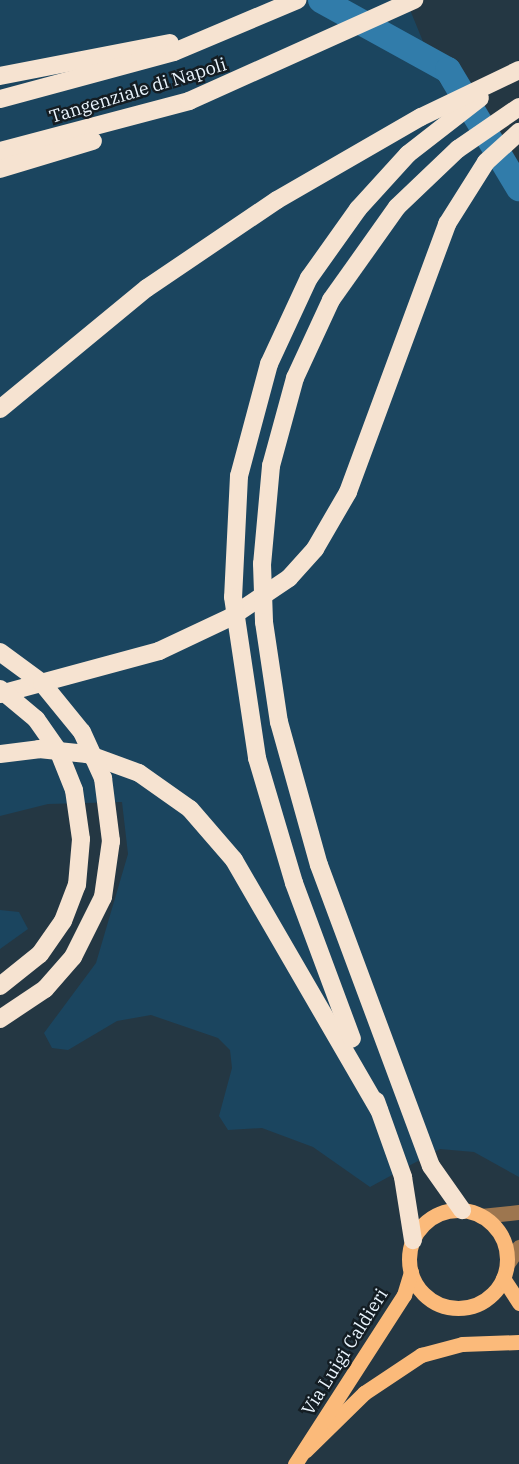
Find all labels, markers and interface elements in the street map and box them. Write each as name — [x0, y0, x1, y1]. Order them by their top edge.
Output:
street label: Tangenziale di Napoli — [47, 54, 229, 128]
street label: Via Luigi Caldieri — [297, 1285, 393, 1419]

